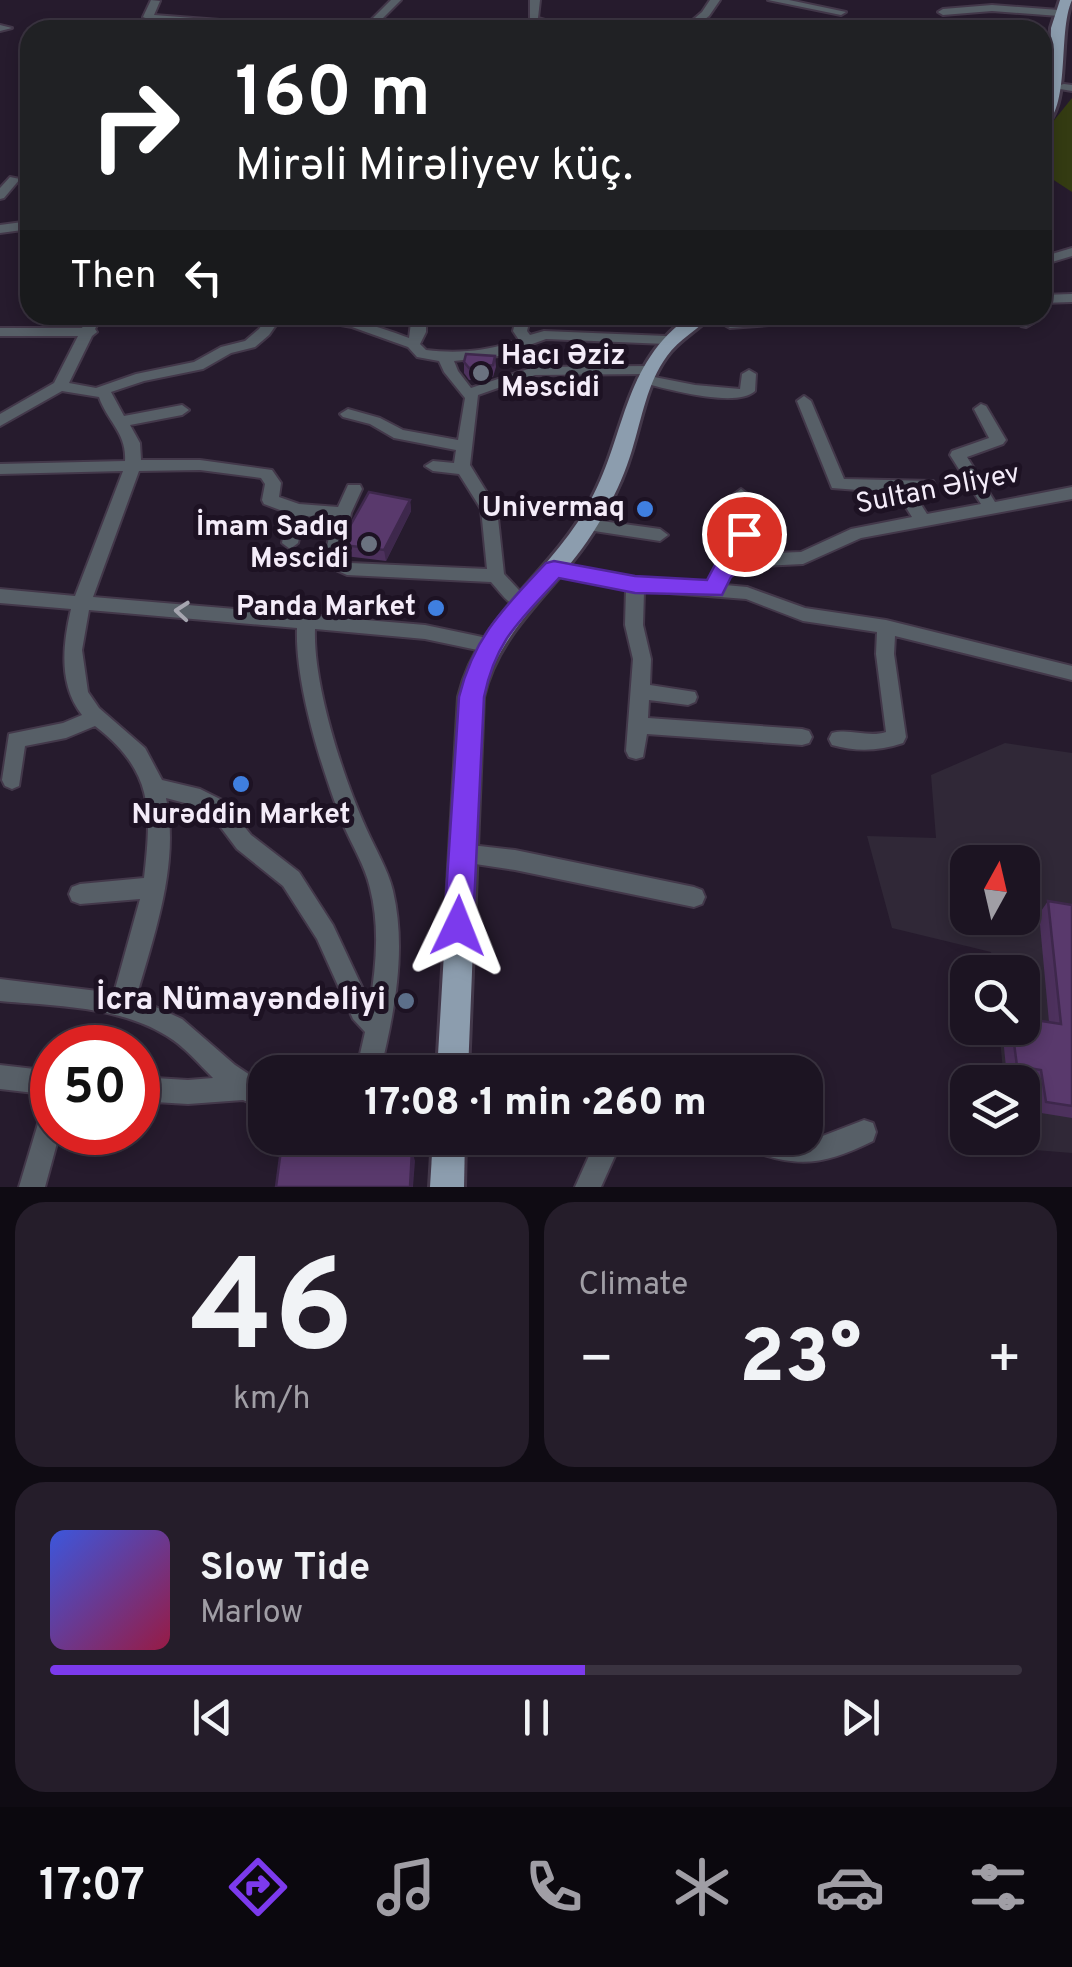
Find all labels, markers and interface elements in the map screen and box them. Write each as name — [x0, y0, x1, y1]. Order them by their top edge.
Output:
text: 160 m — [235, 52, 431, 141]
icon: right — [70, 60, 200, 190]
text: Mirəli Mirəliyev küç. — [235, 139, 633, 196]
icon: left — [176, 250, 231, 305]
text: Then — [70, 253, 156, 302]
place label: Hacı Əziz Məscidi — [501, 339, 625, 407]
marker: Hacı Əziz Məscidi — [470, 362, 492, 384]
street label: Sultan Əliyev — [853, 456, 1023, 524]
place label: Univermaq — [482, 491, 625, 527]
pin — [702, 492, 787, 577]
marker: Univermaq — [634, 498, 656, 520]
icon: arrive — [717, 507, 772, 562]
place label: İmam Sadıq Məscidi — [196, 508, 349, 578]
marker: İmam Sadıq Məscidi — [358, 533, 380, 555]
place label: Panda Market — [236, 590, 416, 626]
marker: Panda Market — [425, 597, 447, 619]
one-way arrow — [173, 601, 189, 622]
marker: Nurəddin Market — [230, 773, 252, 795]
place label: Nurəddin Market — [131, 798, 351, 834]
north arrow — [950, 845, 1040, 935]
map controls — [950, 845, 1040, 1155]
position arrow — [406, 874, 510, 978]
button: search — [950, 955, 1040, 1045]
place label: İcra Nümayəndəliyi — [96, 979, 386, 1021]
marker: İcra Nümayəndəliyi — [395, 990, 417, 1012]
speed limit sign: 50 — [30, 1025, 160, 1155]
button: layers — [950, 1065, 1040, 1155]
text: 17:08 · 1 min · 260 m — [364, 1080, 707, 1129]
text: 46 — [190, 1232, 353, 1397]
text: Climate — [579, 1266, 688, 1306]
text: 23° — [739, 1314, 861, 1409]
text: − — [579, 1327, 614, 1397]
text: + — [987, 1327, 1022, 1397]
text: km/h — [233, 1380, 311, 1420]
text: Slow Tide — [200, 1545, 370, 1594]
text: Marlow — [200, 1594, 303, 1634]
icon: previous — [185, 1690, 240, 1745]
icon: pause — [509, 1690, 564, 1745]
icon: next — [833, 1690, 888, 1745]
icon: directions — [223, 1852, 293, 1922]
icon: music — [371, 1852, 441, 1922]
icon: phone — [519, 1852, 589, 1922]
icon: climate — [667, 1852, 737, 1922]
icon: car — [815, 1852, 885, 1922]
icon: filters — [963, 1852, 1033, 1922]
text: 17:07 — [39, 1859, 145, 1916]

